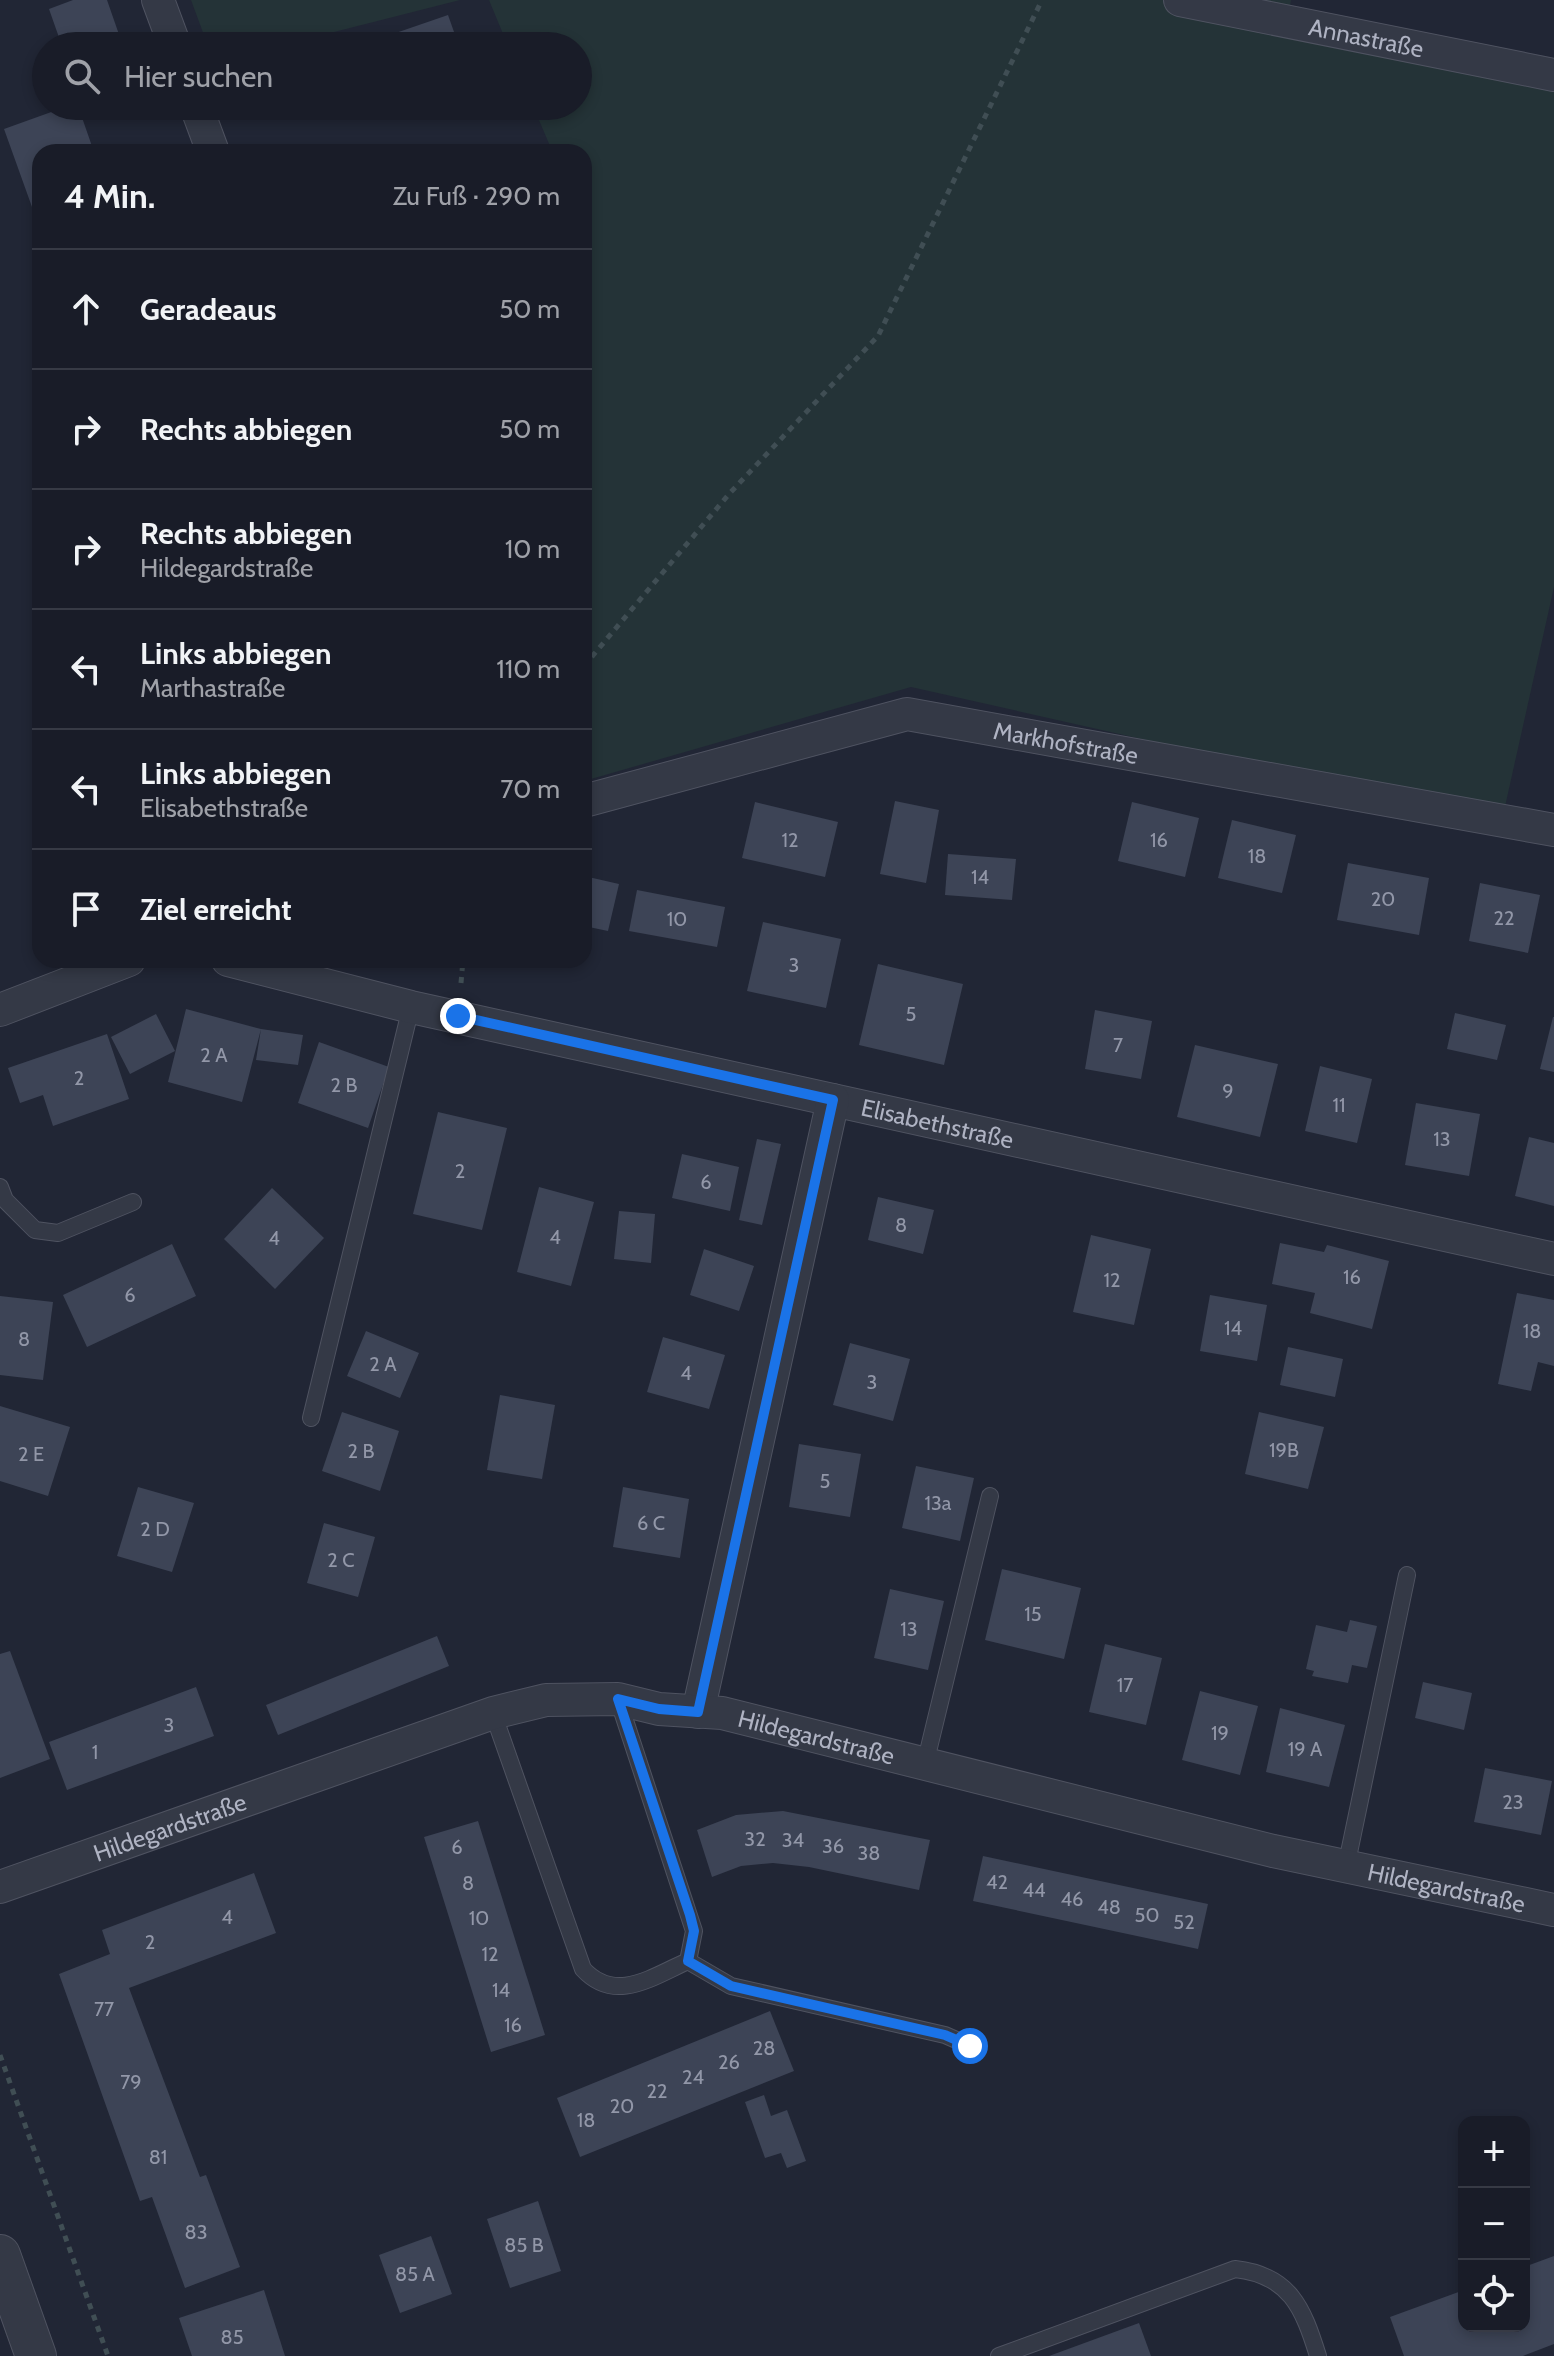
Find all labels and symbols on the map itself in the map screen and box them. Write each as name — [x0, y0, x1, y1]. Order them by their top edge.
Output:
street label: Annastraße — [1306, 12, 1426, 63]
street label: Markhofstraße — [991, 715, 1141, 770]
house number: 12 — [782, 828, 799, 852]
house number: 16 — [1150, 828, 1168, 852]
house number: 18 — [1248, 844, 1266, 868]
house number: 14 — [971, 865, 989, 889]
house number: 20 — [1371, 887, 1395, 911]
house number: 22 — [1494, 906, 1514, 930]
house number: 10 — [667, 907, 687, 931]
house number: 3 — [789, 953, 799, 977]
route end — [440, 998, 476, 1034]
house number: 5 — [906, 1002, 916, 1026]
house number: 7 — [1113, 1033, 1123, 1057]
house number: 2 A — [200, 1043, 228, 1067]
house number: 2 — [74, 1066, 84, 1090]
house number: 2 B — [331, 1073, 358, 1097]
house number: 9 — [1222, 1079, 1234, 1103]
street label: Elisabethstraße — [858, 1092, 1016, 1154]
house number: 11 — [1332, 1093, 1346, 1117]
house number: 13 — [1433, 1127, 1451, 1151]
house number: 2 — [455, 1159, 465, 1183]
house number: 6 — [700, 1170, 712, 1194]
house number: 8 — [895, 1213, 907, 1237]
house number: 4 — [549, 1225, 561, 1249]
house number: 4 — [268, 1226, 280, 1250]
house number: 16 — [1343, 1265, 1361, 1289]
house number: 12 — [1104, 1268, 1121, 1292]
house number: 6 — [124, 1283, 136, 1307]
house number: 14 — [1224, 1316, 1242, 1340]
house number: 18 — [1523, 1319, 1541, 1343]
house number: 8 — [18, 1327, 30, 1351]
house number: 2 A — [369, 1352, 397, 1376]
house number: 4 — [680, 1361, 692, 1385]
house number: 3 — [867, 1370, 877, 1394]
house number: 19B — [1269, 1438, 1299, 1462]
house number: 2 B — [348, 1439, 375, 1463]
house number: 2 E — [18, 1442, 44, 1466]
house number: 5 — [820, 1469, 830, 1493]
house number: 13a — [925, 1491, 952, 1515]
house number: 6 C — [637, 1511, 665, 1535]
house number: 2 D — [140, 1517, 170, 1541]
house number: 2 C — [327, 1548, 355, 1572]
house number: 15 — [1024, 1602, 1042, 1626]
house number: 13 — [900, 1617, 918, 1641]
house number: 17 — [1117, 1673, 1133, 1697]
street label: Hildegardstraße — [735, 1703, 898, 1770]
house number: 3 — [164, 1713, 174, 1737]
house number: 19 — [1211, 1721, 1229, 1745]
house number: 19 A — [1288, 1737, 1323, 1761]
house number: 1 — [92, 1740, 98, 1764]
street label: Hildegardstraße — [89, 1787, 250, 1867]
house number: 23 — [1502, 1790, 1524, 1814]
house number: 32 — [744, 1827, 766, 1851]
house number: 34 — [782, 1828, 805, 1852]
house number: 36 — [822, 1834, 844, 1858]
house number: 6 — [451, 1835, 463, 1859]
house number: 38 — [858, 1841, 880, 1865]
street label: Hildegardstraße — [1365, 1857, 1528, 1918]
house number: 42 — [986, 1870, 1008, 1894]
house number: 8 — [462, 1871, 474, 1895]
house number: 44 — [1022, 1878, 1046, 1902]
house number: 46 — [1061, 1887, 1083, 1911]
house number: 48 — [1097, 1895, 1121, 1919]
house number: 50 — [1135, 1903, 1159, 1927]
house number: 4 — [221, 1905, 233, 1929]
house number: 10 — [469, 1906, 489, 1930]
house number: 52 — [1173, 1910, 1195, 1934]
house number: 2 — [145, 1930, 155, 1954]
house number: 12 — [482, 1942, 499, 1966]
house number: 14 — [492, 1978, 510, 2002]
house number: 77 — [94, 1997, 114, 2021]
house number: 16 — [504, 2013, 522, 2037]
route start — [952, 2028, 988, 2064]
house number: 28 — [753, 2036, 775, 2060]
house number: 26 — [718, 2050, 740, 2074]
house number: 24 — [682, 2065, 704, 2089]
house number: 79 — [120, 2070, 142, 2094]
house number: 22 — [647, 2079, 667, 2103]
house number: 20 — [610, 2094, 634, 2118]
house number: 18 — [577, 2108, 595, 2132]
house number: 81 — [149, 2145, 167, 2169]
house number: 83 — [185, 2220, 207, 2244]
house number: 85 B — [504, 2233, 544, 2257]
house number: 85 A — [395, 2262, 436, 2286]
house number: 85 — [221, 2325, 243, 2349]

